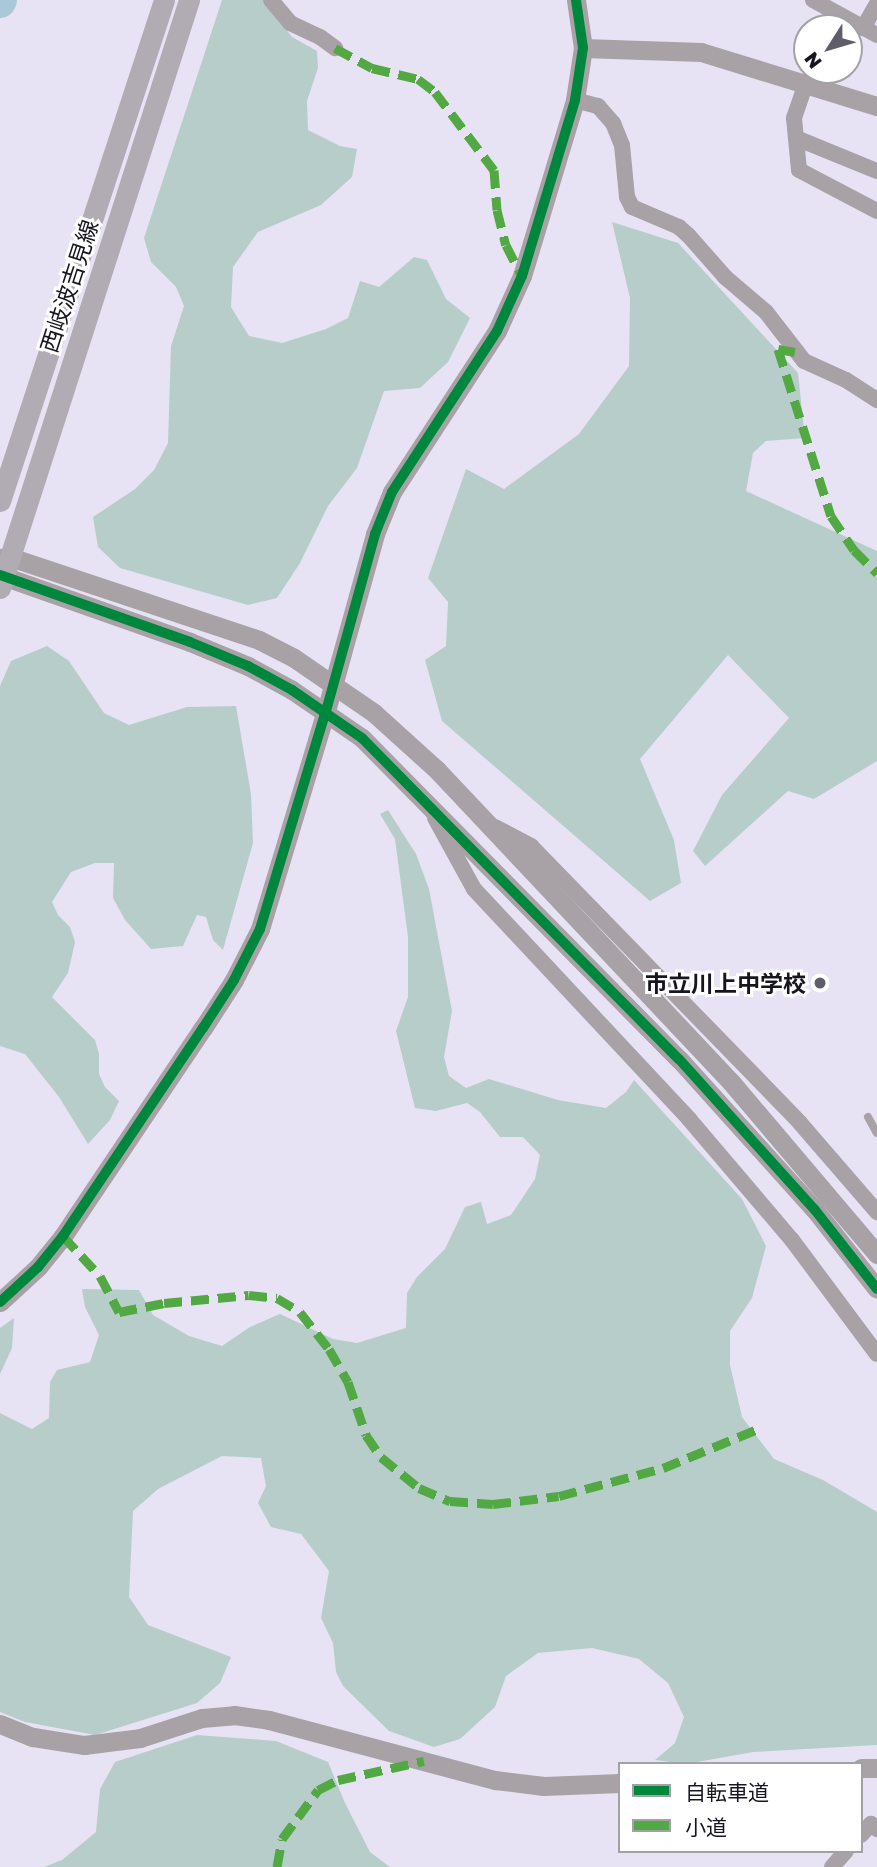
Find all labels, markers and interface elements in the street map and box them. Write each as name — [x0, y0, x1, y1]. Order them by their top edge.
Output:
north arrow — [793, 14, 863, 84]
text: N — [799, 48, 826, 73]
street label: 西岐波吉見線 — [35, 216, 103, 356]
place label: 市立川上中学校 — [645, 969, 806, 997]
marker: 市立川上中学校 — [812, 975, 828, 991]
legend — [618, 1762, 863, 1853]
text: 自転車道 — [685, 1779, 769, 1805]
text: 小道 — [685, 1814, 727, 1840]

